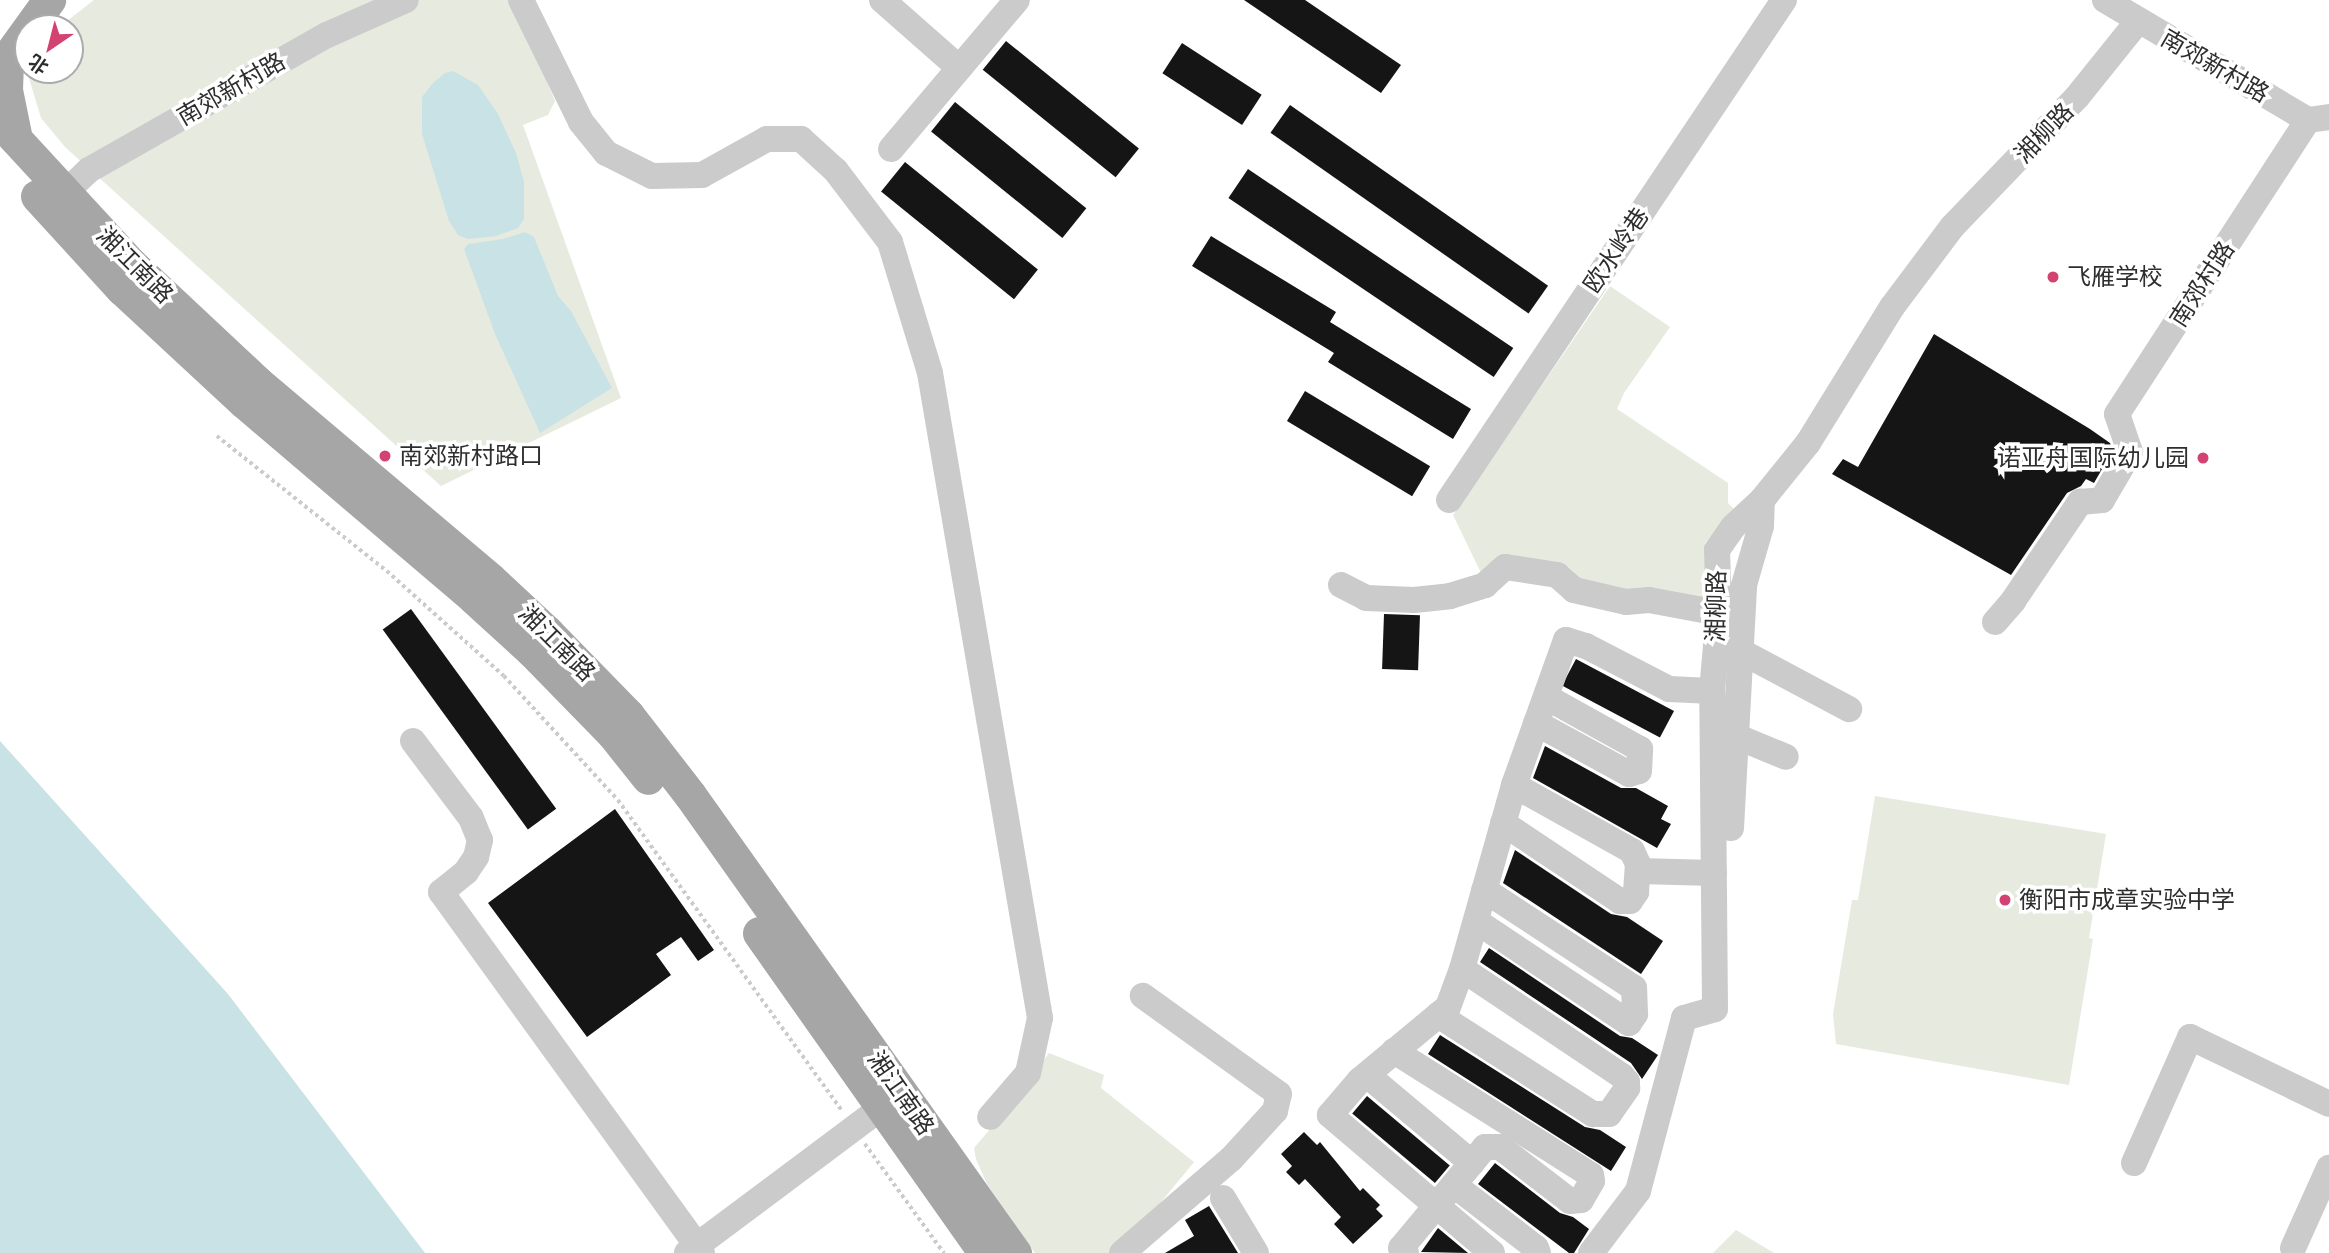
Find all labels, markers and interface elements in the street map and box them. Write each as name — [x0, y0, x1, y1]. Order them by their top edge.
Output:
north arrow — [14, 14, 84, 84]
street label: 南郊新村路 — [2156, 24, 2274, 108]
street label: 南郊新村路 — [172, 47, 290, 131]
text: 北 — [24, 50, 52, 79]
street label: 湘柳路 — [2009, 97, 2079, 169]
street label: 欧水岭巷 — [1577, 202, 1655, 298]
street label: 湘江南路 — [91, 221, 179, 309]
street label: 南郊村路 — [2164, 236, 2240, 332]
place label: 飞雁学校 — [2067, 263, 2163, 291]
marker: 飞雁学校 — [2045, 269, 2061, 285]
place label: 南郊新村路口 — [399, 442, 543, 470]
place label: 诺亚舟国际幼儿园 — [1997, 444, 2189, 472]
marker: 南郊新村路口 — [377, 448, 393, 464]
marker: 诺亚舟国际幼儿园 — [2195, 450, 2211, 466]
street label: 湘柳路 — [1701, 570, 1731, 642]
street label: 湘江南路 — [513, 599, 601, 687]
place label: 衡阳市成章实验中学 — [2019, 886, 2235, 914]
marker: 衡阳市成章实验中学 — [1997, 892, 2013, 908]
street label: 湘江南路 — [862, 1045, 940, 1141]

